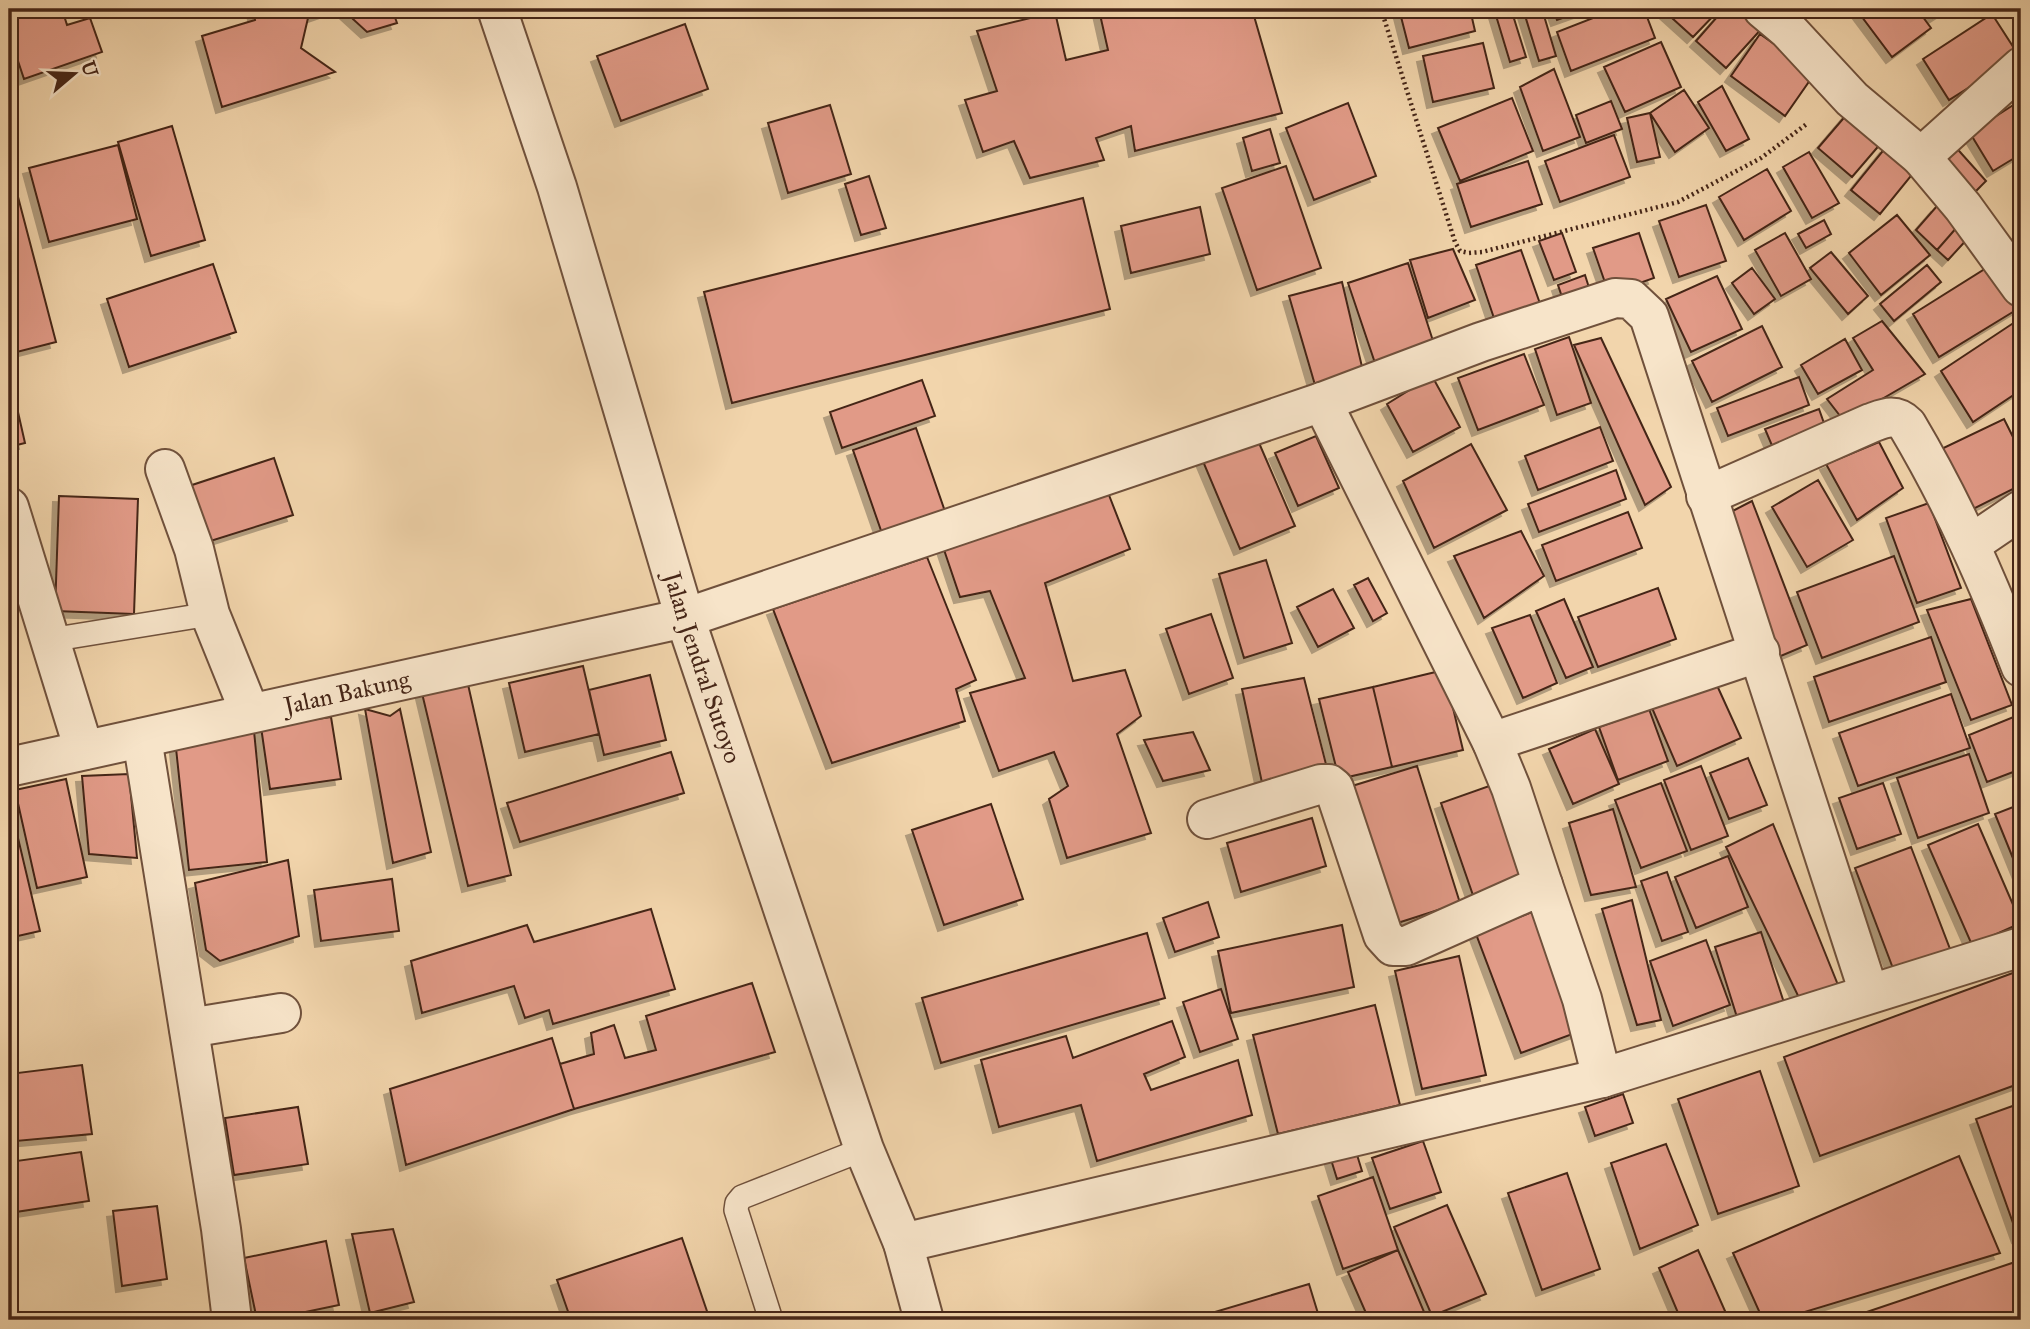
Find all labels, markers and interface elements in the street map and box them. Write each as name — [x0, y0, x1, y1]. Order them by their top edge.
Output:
north arrow — [38, 38, 108, 108]
text: U — [76, 58, 103, 80]
street label: Jalan Jendral Sutoyo — [656, 566, 748, 767]
street label: Jalan Bakung — [278, 664, 414, 722]

